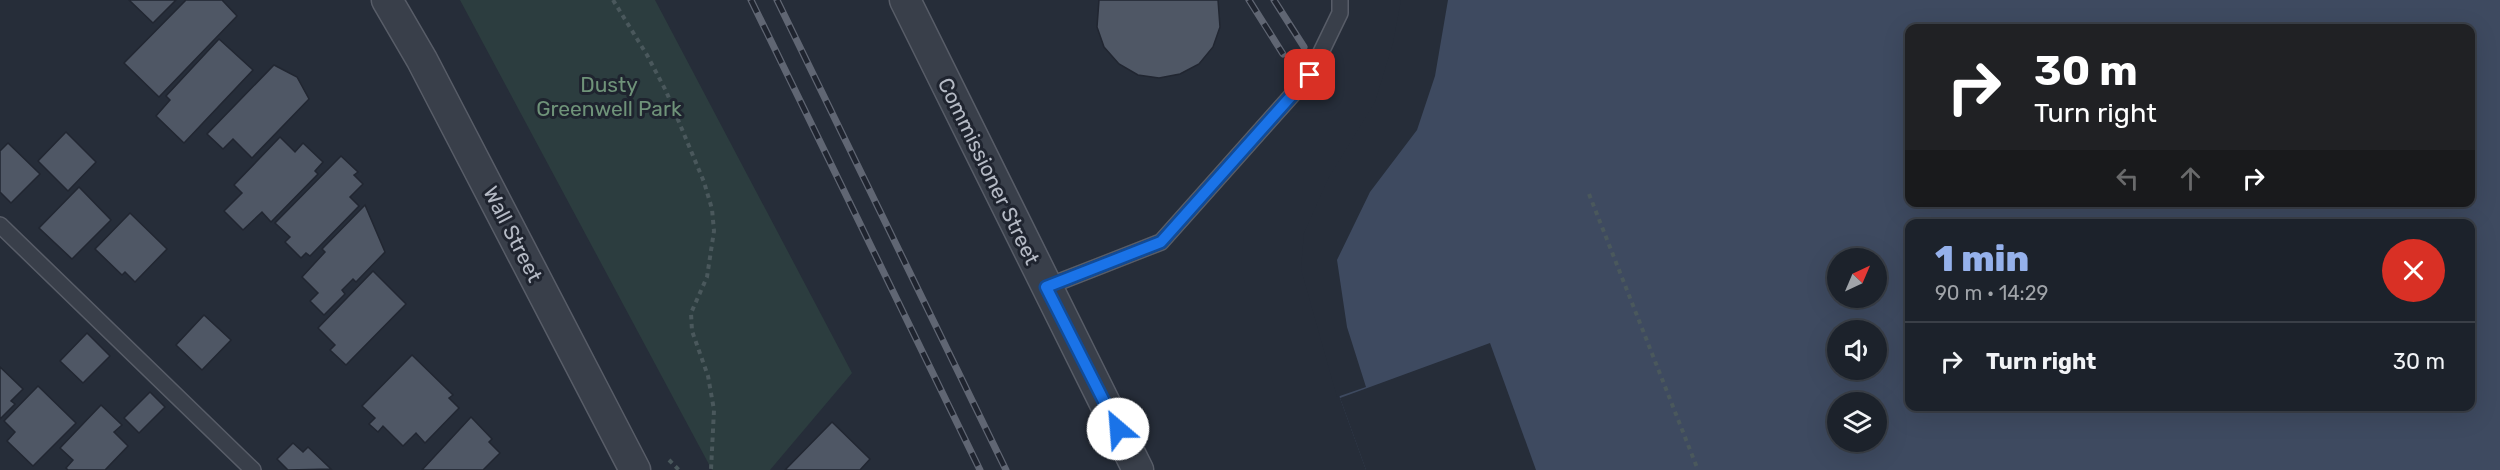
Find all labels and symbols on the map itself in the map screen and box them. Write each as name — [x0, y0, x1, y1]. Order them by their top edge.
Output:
pin — [1284, 49, 1335, 100]
park label: Dusty Greenwell Park — [536, 72, 682, 121]
street label: Commissioner Street — [933, 73, 1045, 269]
street label: Wall Street — [478, 182, 548, 286]
north arrow — [1827, 248, 1887, 308]
position arrow — [1086, 397, 1150, 461]

